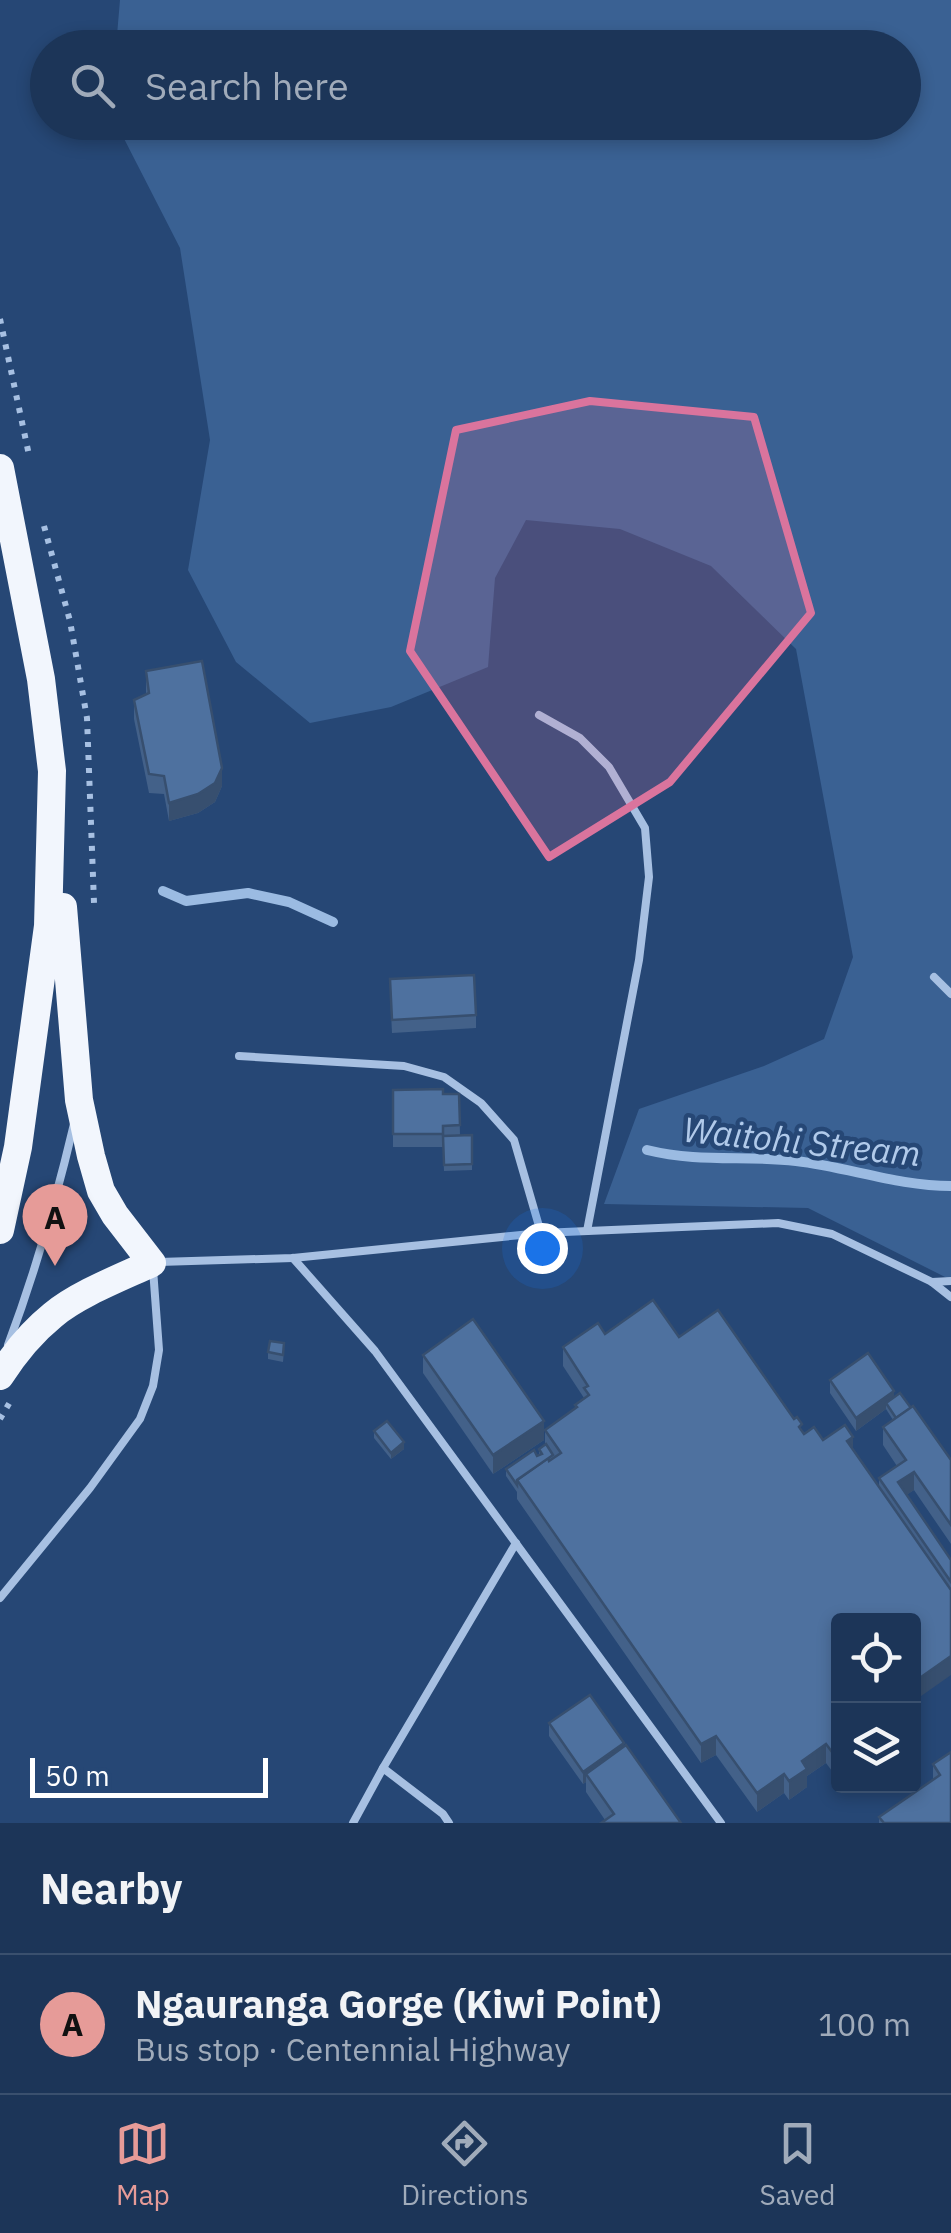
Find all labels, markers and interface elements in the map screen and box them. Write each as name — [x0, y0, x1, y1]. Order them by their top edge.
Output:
search box — [30, 30, 921, 140]
icon: search — [65, 58, 120, 113]
text: Search here — [145, 61, 349, 110]
water label: Waitohi Stream — [681, 1106, 923, 1176]
pin: A — [22, 1184, 88, 1266]
your location — [517, 1223, 568, 1274]
map controls — [831, 1613, 921, 1793]
button: locate — [831, 1613, 921, 1703]
button: layers — [831, 1703, 921, 1793]
scale bar — [30, 1753, 268, 1798]
text: 50 m — [45, 1757, 110, 1794]
text: Nearby — [40, 1861, 182, 1916]
text: Ngauranga Gorge (Kiwi Point) — [135, 1979, 661, 2028]
text: A — [62, 2003, 83, 2045]
text: 100 m — [818, 2003, 911, 2045]
text: Bus stop · Centennial Highway — [135, 2028, 570, 2070]
tab: Map — [115, 2116, 170, 2213]
tab: Directions — [401, 2116, 529, 2213]
tab: Saved — [759, 2116, 836, 2213]

